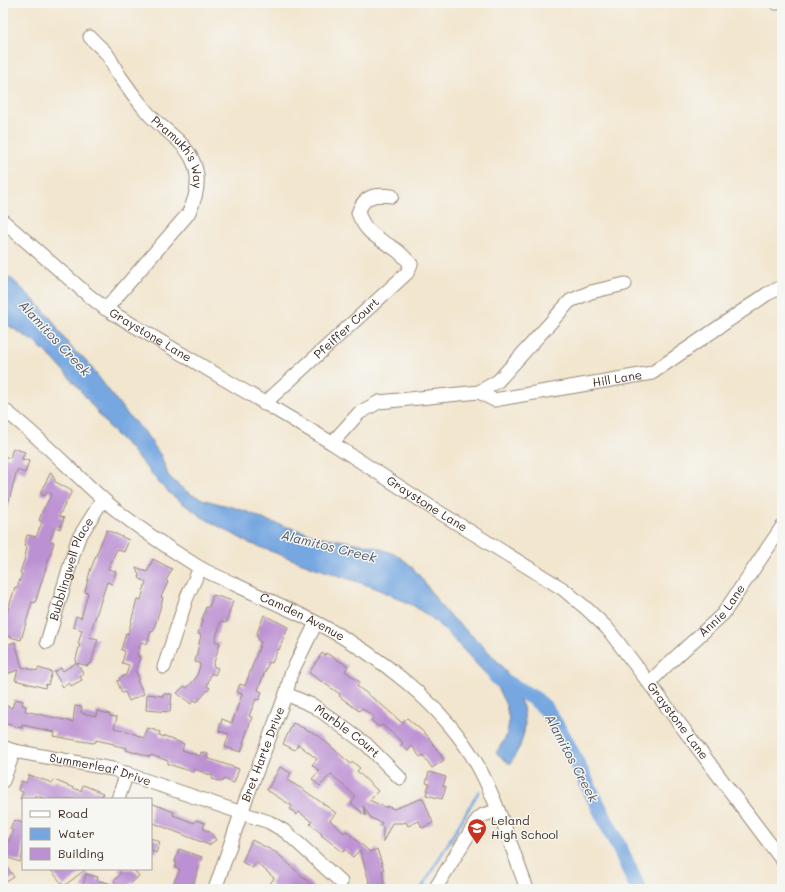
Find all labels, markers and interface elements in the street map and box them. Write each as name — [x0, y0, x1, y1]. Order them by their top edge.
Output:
street label: Pramukh's Way — [148, 112, 206, 189]
street label: Pfeiffer Court — [310, 294, 382, 362]
water label: Alamitos Creek — [16, 296, 96, 380]
street label: Graystone Lane — [107, 304, 195, 365]
street label: Hill Lane — [591, 366, 643, 390]
street label: Graystone Lane — [384, 472, 471, 535]
street label: Bubblingwell Place — [45, 514, 97, 622]
water label: Alamitos Creek — [280, 525, 379, 566]
street label: Annie Lane — [694, 581, 748, 640]
street label: Camden Avenue — [258, 588, 348, 644]
street label: Graystone Lane — [644, 678, 713, 762]
street label: Marble Court — [312, 700, 384, 761]
street label: Bret Harte Drive — [237, 704, 287, 804]
water label: Alamitos Creek — [542, 711, 603, 806]
street label: Summerleaf Drive — [48, 749, 153, 789]
legend — [22, 798, 152, 870]
text: Road — [58, 805, 88, 821]
place label: Leland High School — [491, 812, 559, 842]
school or university icon: Leland High School — [466, 817, 488, 845]
text: Water — [58, 825, 95, 841]
text: Building — [58, 845, 104, 861]

